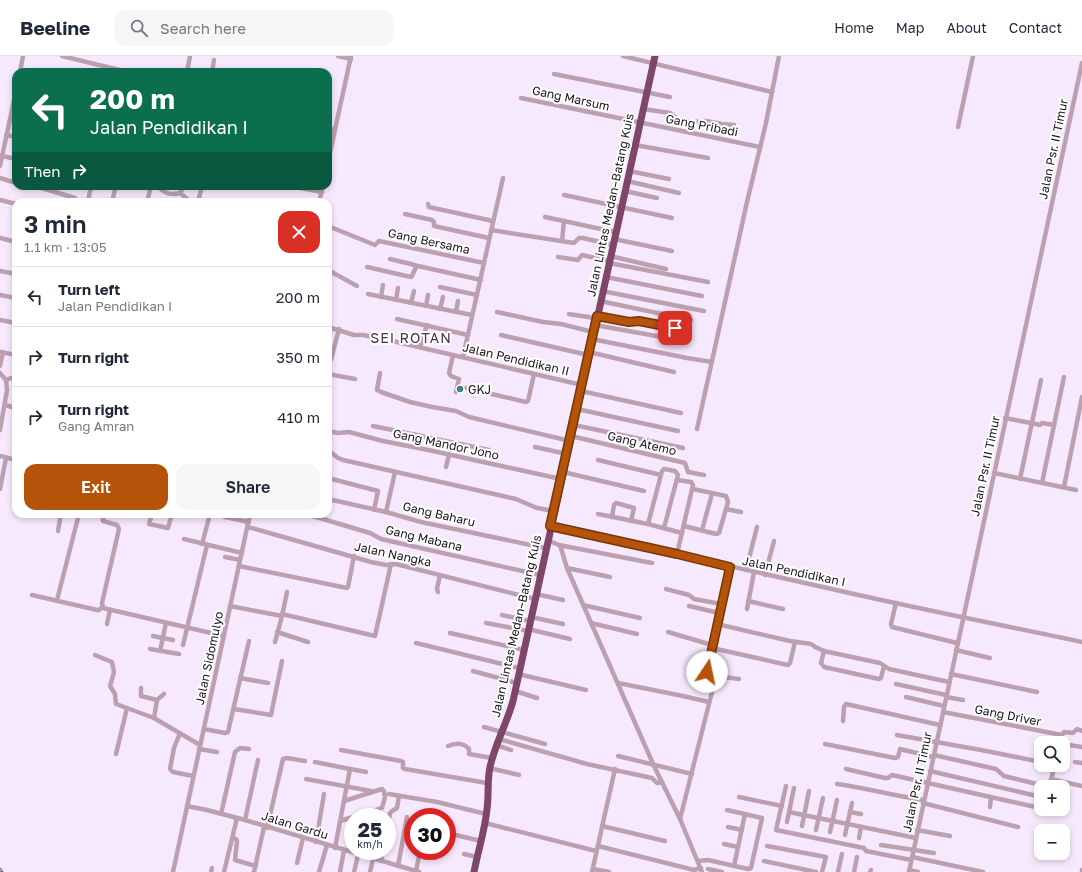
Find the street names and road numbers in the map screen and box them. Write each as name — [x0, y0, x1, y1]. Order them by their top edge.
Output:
street label: Gang Marsum — [531, 82, 611, 114]
street label: Jalan Psr. II Timur — [1035, 97, 1071, 201]
street label: Gang Pribadi — [664, 111, 740, 139]
street label: Jalan Lintas Medan–Batang Kuis — [583, 112, 637, 298]
street label: Gang Bersama — [387, 225, 471, 257]
street label: Jalan Pendidikan II — [461, 339, 571, 379]
street label: Jalan Psr. II Timur — [967, 414, 1003, 518]
street label: Gang Mandor Jono — [392, 425, 500, 463]
street label: Gang Atemo — [606, 428, 678, 458]
street label: Gang Baharu — [401, 498, 477, 530]
street label: Gang Mabana — [384, 522, 464, 554]
street label: Jalan Lintas Medan–Batang Kuis — [488, 533, 544, 719]
street label: Jalan Nangka — [353, 538, 433, 570]
street label: Jalan Pendidikan I — [741, 553, 847, 589]
street label: Jalan Sidomulyo — [192, 610, 226, 706]
street label: Gang Driver — [973, 701, 1043, 729]
street label: Jalan Psr. II Timur — [899, 730, 935, 834]
street label: Jalan Gardu — [260, 808, 330, 842]

